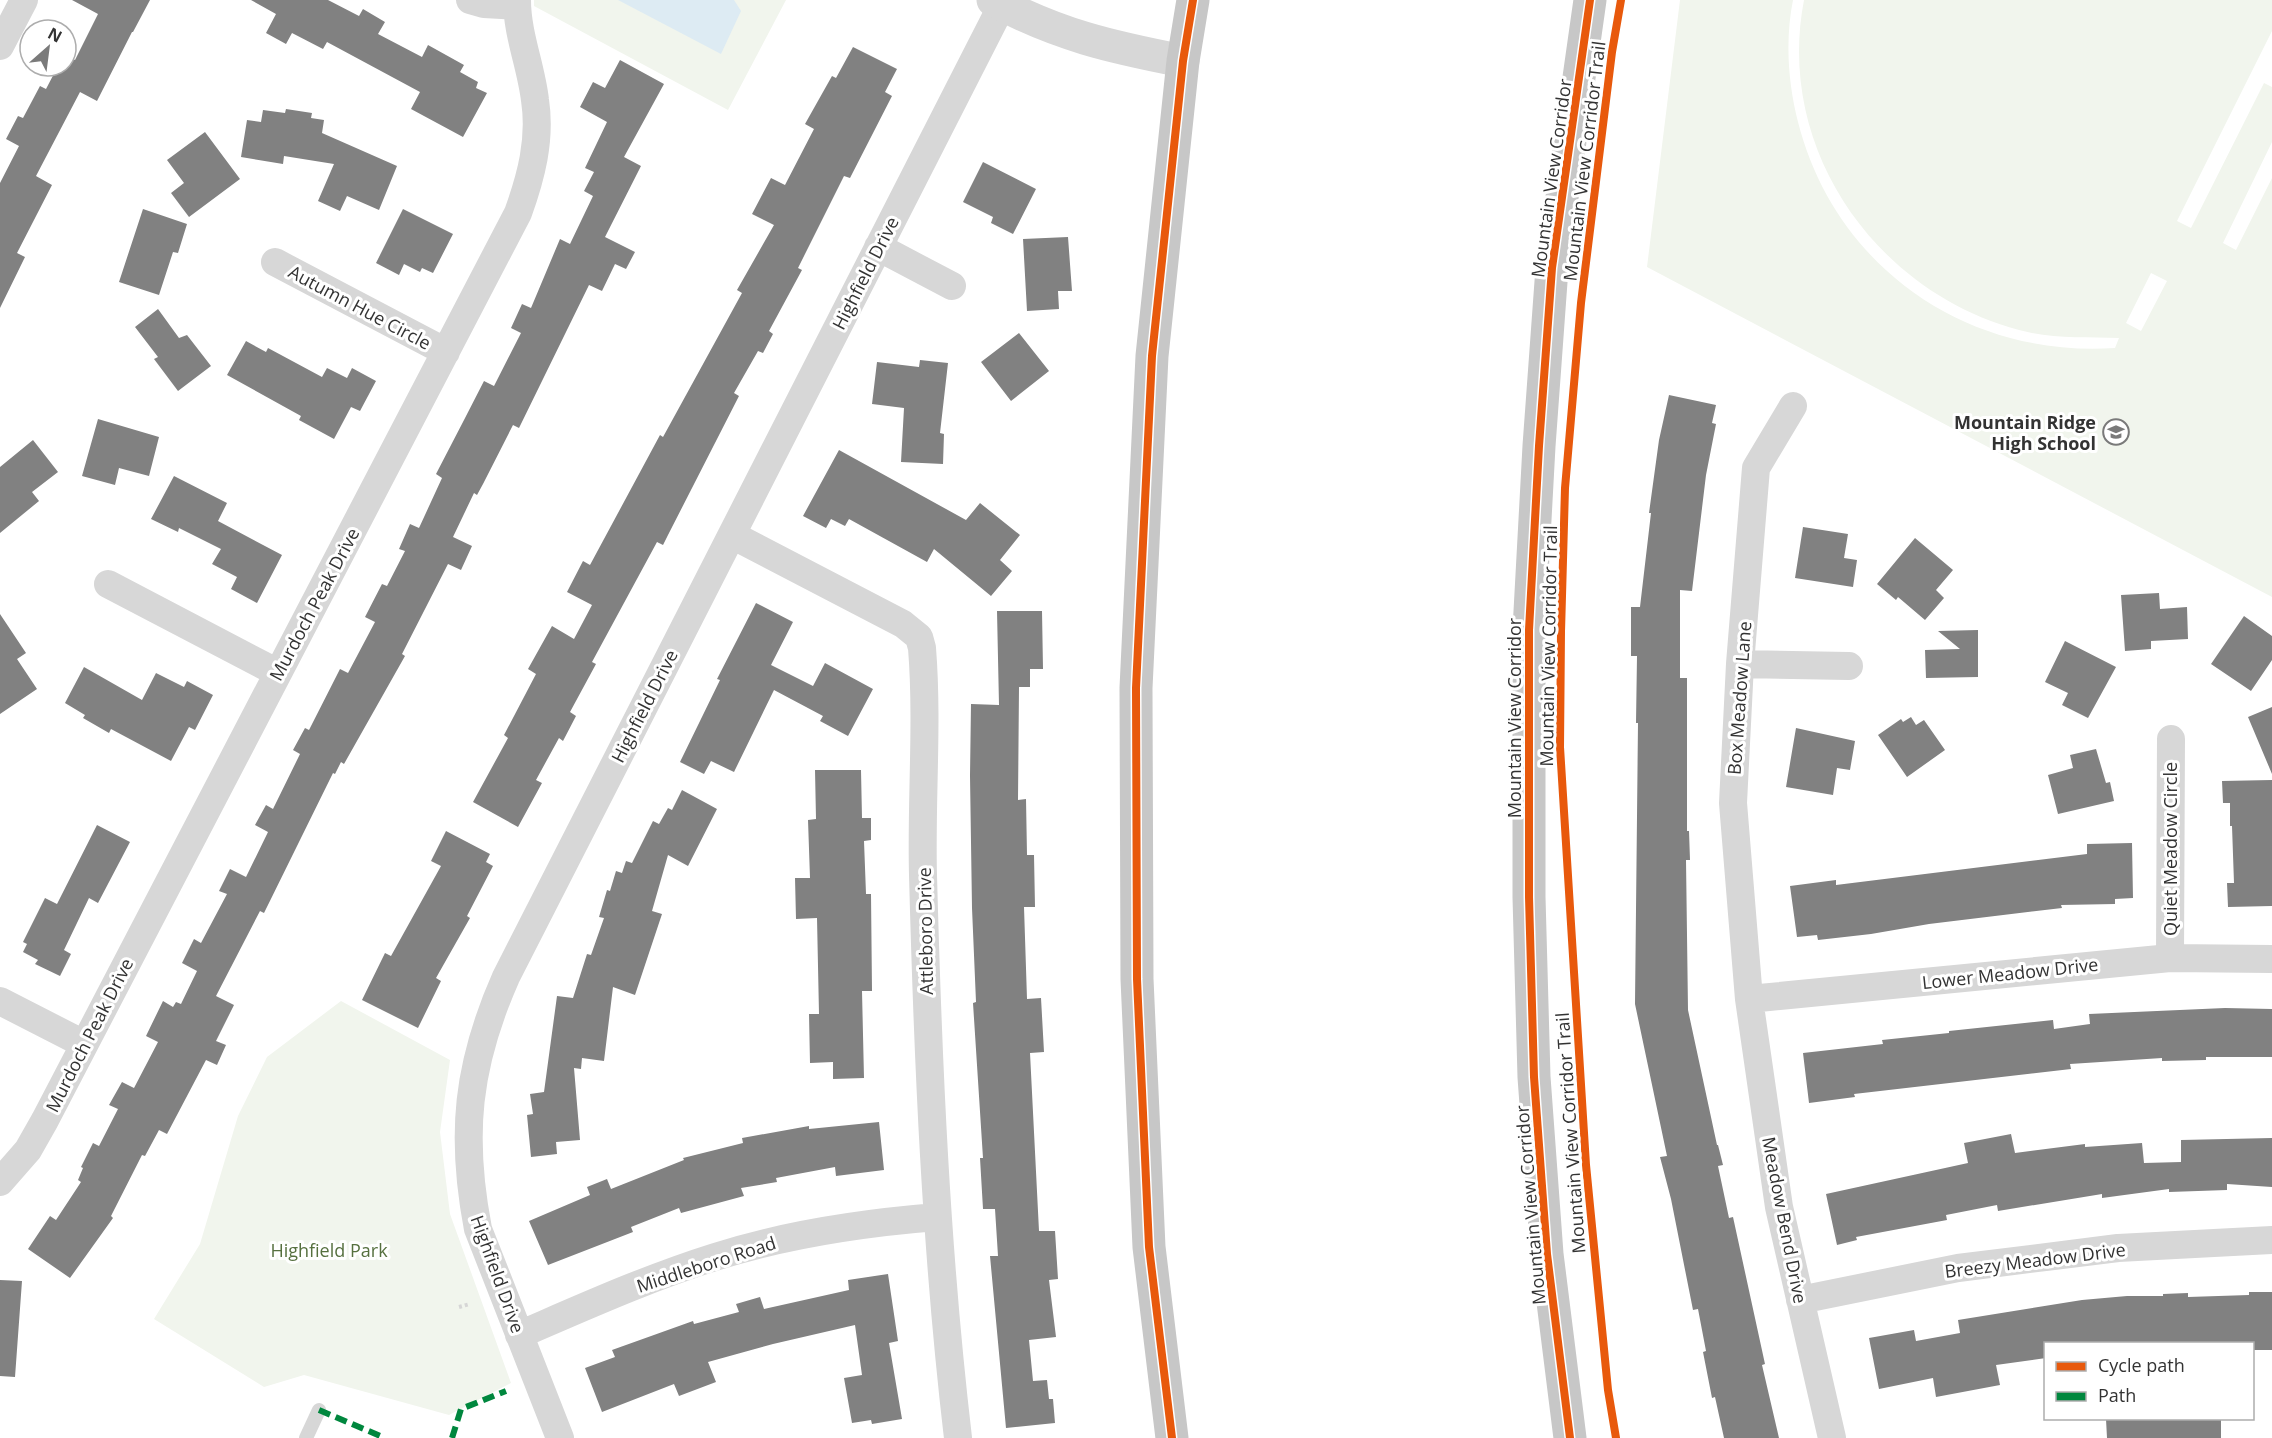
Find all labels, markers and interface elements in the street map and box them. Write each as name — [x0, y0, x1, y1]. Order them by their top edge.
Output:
north arrow — [18, 18, 78, 78]
text: N — [44, 22, 66, 48]
street label: Mountain View Corridor Trail — [1557, 40, 1611, 282]
street label: Mountain View Corridor — [1525, 76, 1577, 279]
street label: Highfield Drive — [826, 212, 904, 334]
street label: Autumn Hue Circle — [285, 259, 435, 355]
place label: Mountain Ridge High School — [1954, 410, 2096, 455]
school or university icon: Mountain Ridge High School — [2101, 417, 2131, 447]
street label: Murdoch Peak Drive — [264, 523, 364, 685]
street label: Mountain View Corridor Trail — [1534, 525, 1562, 767]
street label: Mountain View Corridor — [1502, 617, 1526, 818]
street label: Box Meadow Lane — [1722, 620, 1756, 776]
street label: Highfield Drive — [605, 645, 683, 767]
street label: Quiet Meadow Circle — [2158, 762, 2182, 936]
street label: Attleboro Drive — [912, 867, 938, 995]
street label: Lower Meadow Drive — [1921, 952, 2099, 994]
street label: Murdoch Peak Drive — [40, 954, 138, 1116]
street label: Mountain View Corridor Trail — [1550, 1012, 1590, 1254]
street label: Mountain View Corridor — [1509, 1103, 1551, 1306]
street label: Meadow Bend Drive — [1757, 1135, 1813, 1305]
street label: Highfield Drive — [466, 1212, 530, 1336]
street label: Middleboro Road — [633, 1230, 779, 1298]
street label: Breezy Meadow Drive — [1943, 1237, 2127, 1283]
park label: Highfield Park — [270, 1238, 388, 1262]
legend — [2044, 1342, 2254, 1420]
text: Cycle path — [2098, 1353, 2185, 1377]
text: Path — [2098, 1383, 2136, 1407]

